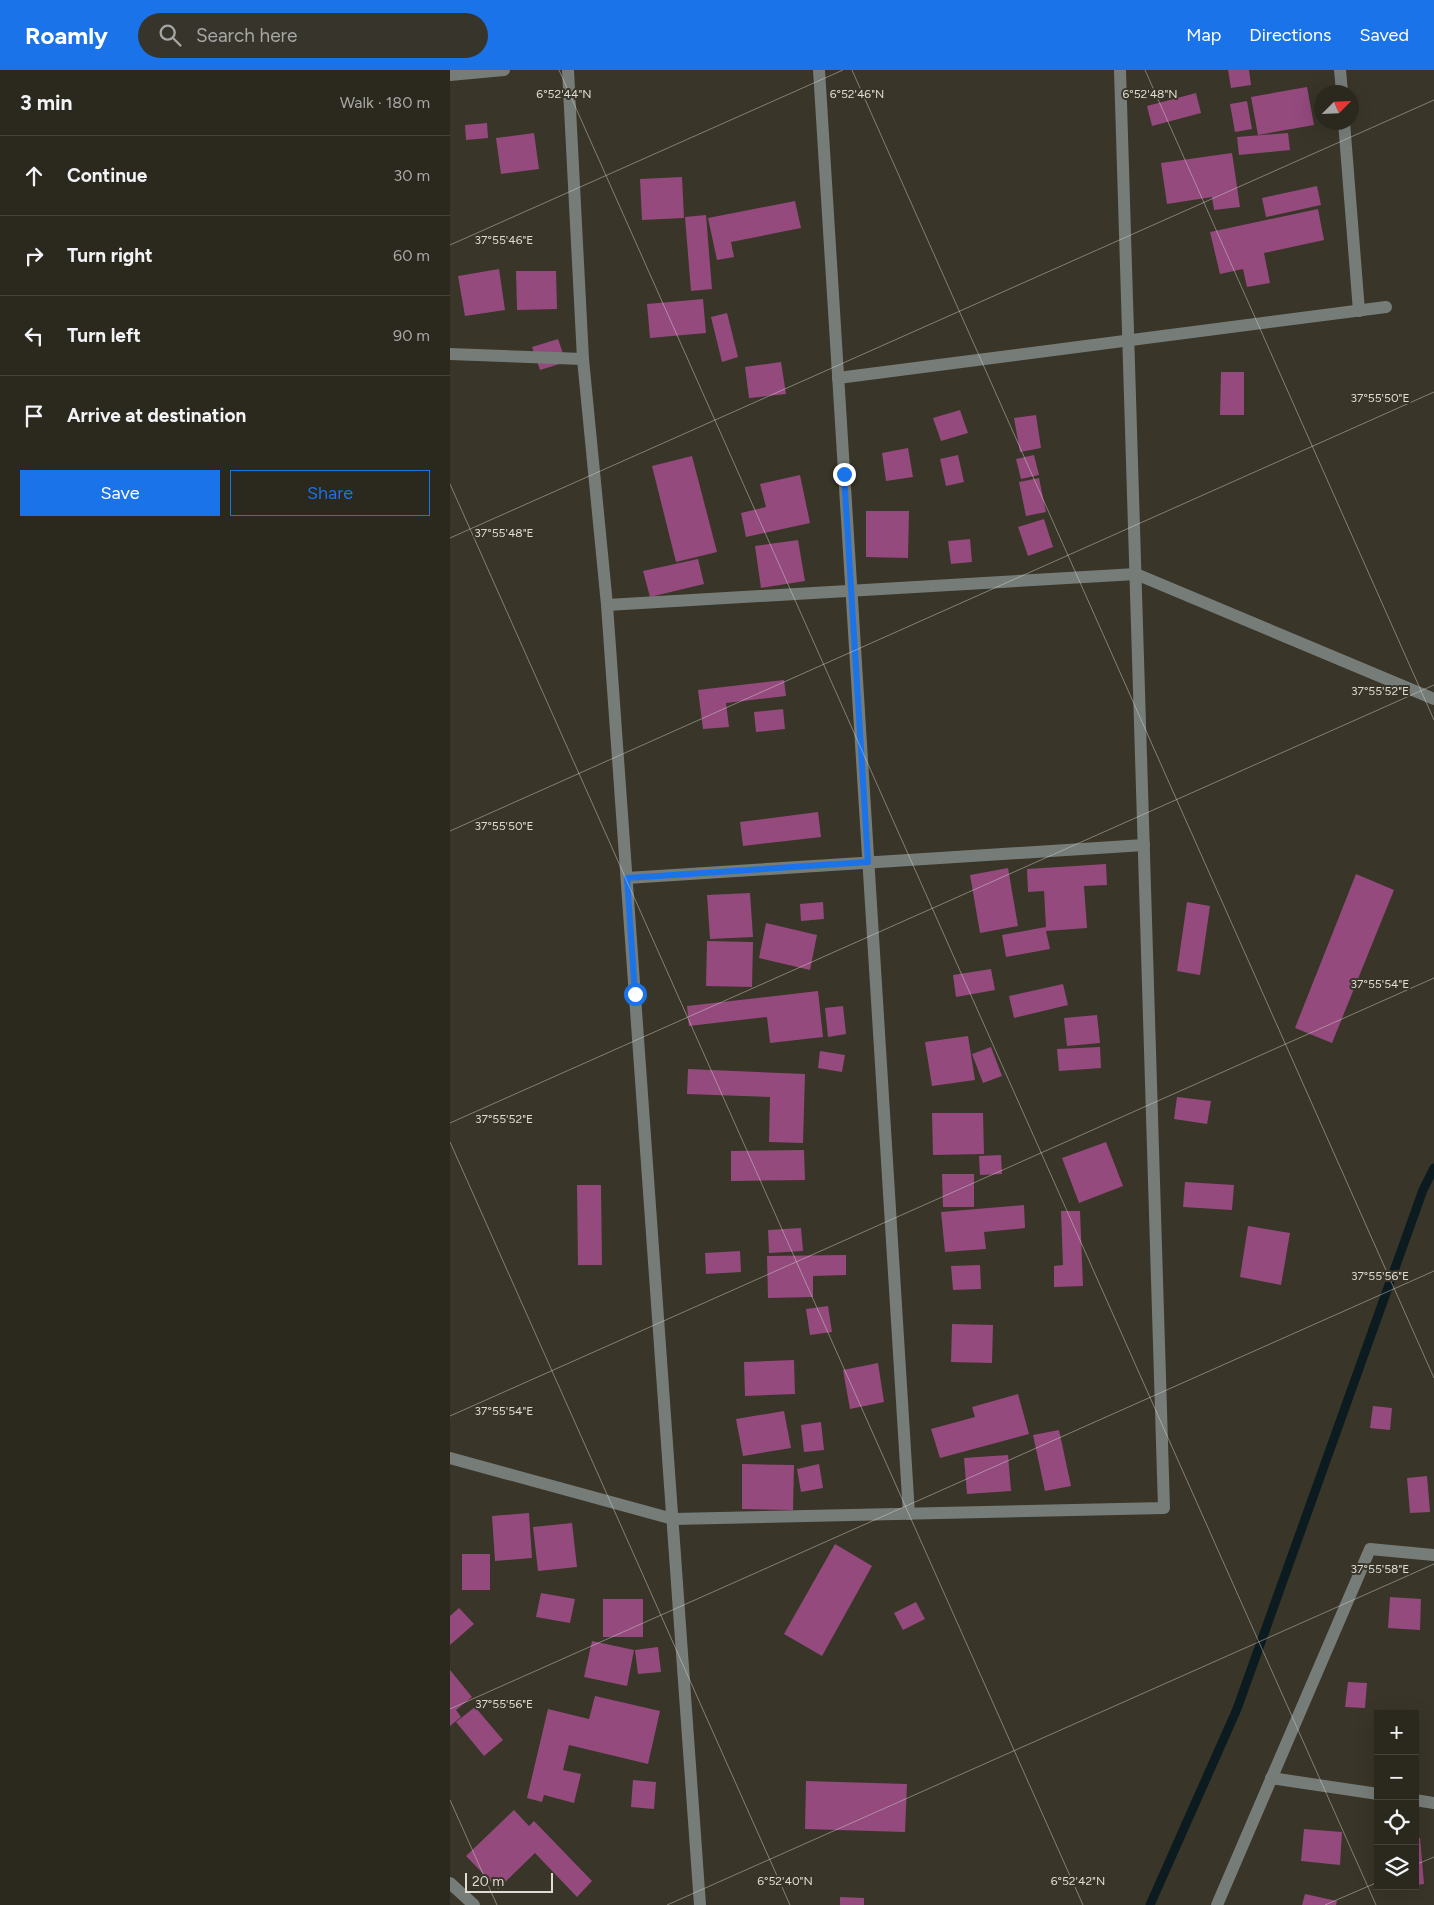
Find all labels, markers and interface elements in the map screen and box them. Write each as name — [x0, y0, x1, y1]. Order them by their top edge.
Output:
search box — [138, 13, 488, 58]
text: Roamly — [25, 21, 108, 50]
icon: search — [156, 21, 184, 49]
text: Search here — [196, 24, 297, 47]
text: Map — [1186, 24, 1221, 46]
text: Directions — [1249, 24, 1331, 46]
text: Saved — [1359, 24, 1409, 46]
north arrow — [1314, 85, 1359, 130]
text: 6°52'44"N — [536, 87, 592, 101]
text: 6°52'46"N — [830, 87, 884, 101]
text: 6°52'48"N — [1122, 87, 1178, 101]
text: 3 min — [20, 90, 72, 115]
text: Walk · 180 m — [340, 93, 430, 112]
icon: ahead — [20, 162, 48, 190]
text: Continue — [67, 164, 147, 187]
text: 30 m — [393, 166, 430, 185]
text: 37°55'46"E — [475, 233, 533, 247]
icon: right — [20, 242, 48, 270]
text: Turn right — [67, 244, 153, 267]
text: 60 m — [393, 246, 430, 265]
icon: left — [20, 322, 48, 350]
text: Turn left — [67, 324, 141, 347]
text: 90 m — [393, 326, 430, 345]
text: 37°55'50"E — [1350, 391, 1410, 405]
icon: arrive — [20, 402, 48, 430]
text: Arrive at destination — [67, 404, 246, 427]
route end — [833, 463, 856, 486]
button: Save — [20, 470, 220, 516]
button: Share — [230, 470, 430, 516]
text: 37°55'48"E — [474, 526, 534, 540]
text: 37°55'52"E — [1351, 684, 1409, 698]
text: 37°55'50"E — [474, 819, 534, 833]
text: 37°55'54"E — [1351, 977, 1409, 991]
route start — [624, 983, 647, 1006]
text: 37°55'52"E — [475, 1112, 533, 1126]
text: 37°55'56"E — [1351, 1269, 1409, 1283]
text: 37°55'54"E — [475, 1404, 533, 1418]
text: 37°55'58"E — [1351, 1562, 1409, 1576]
text: 37°55'56"E — [475, 1697, 533, 1711]
map controls — [1374, 1710, 1419, 1890]
button: + — [1374, 1710, 1419, 1755]
button: − — [1374, 1755, 1419, 1800]
button: locate — [1374, 1800, 1419, 1845]
button: layers — [1374, 1845, 1419, 1890]
scale bar — [465, 1870, 552, 1893]
text: 20 m — [472, 1873, 504, 1890]
text: 6°52'40"N — [757, 1874, 813, 1888]
text: 6°52'42"N — [1051, 1874, 1105, 1888]

